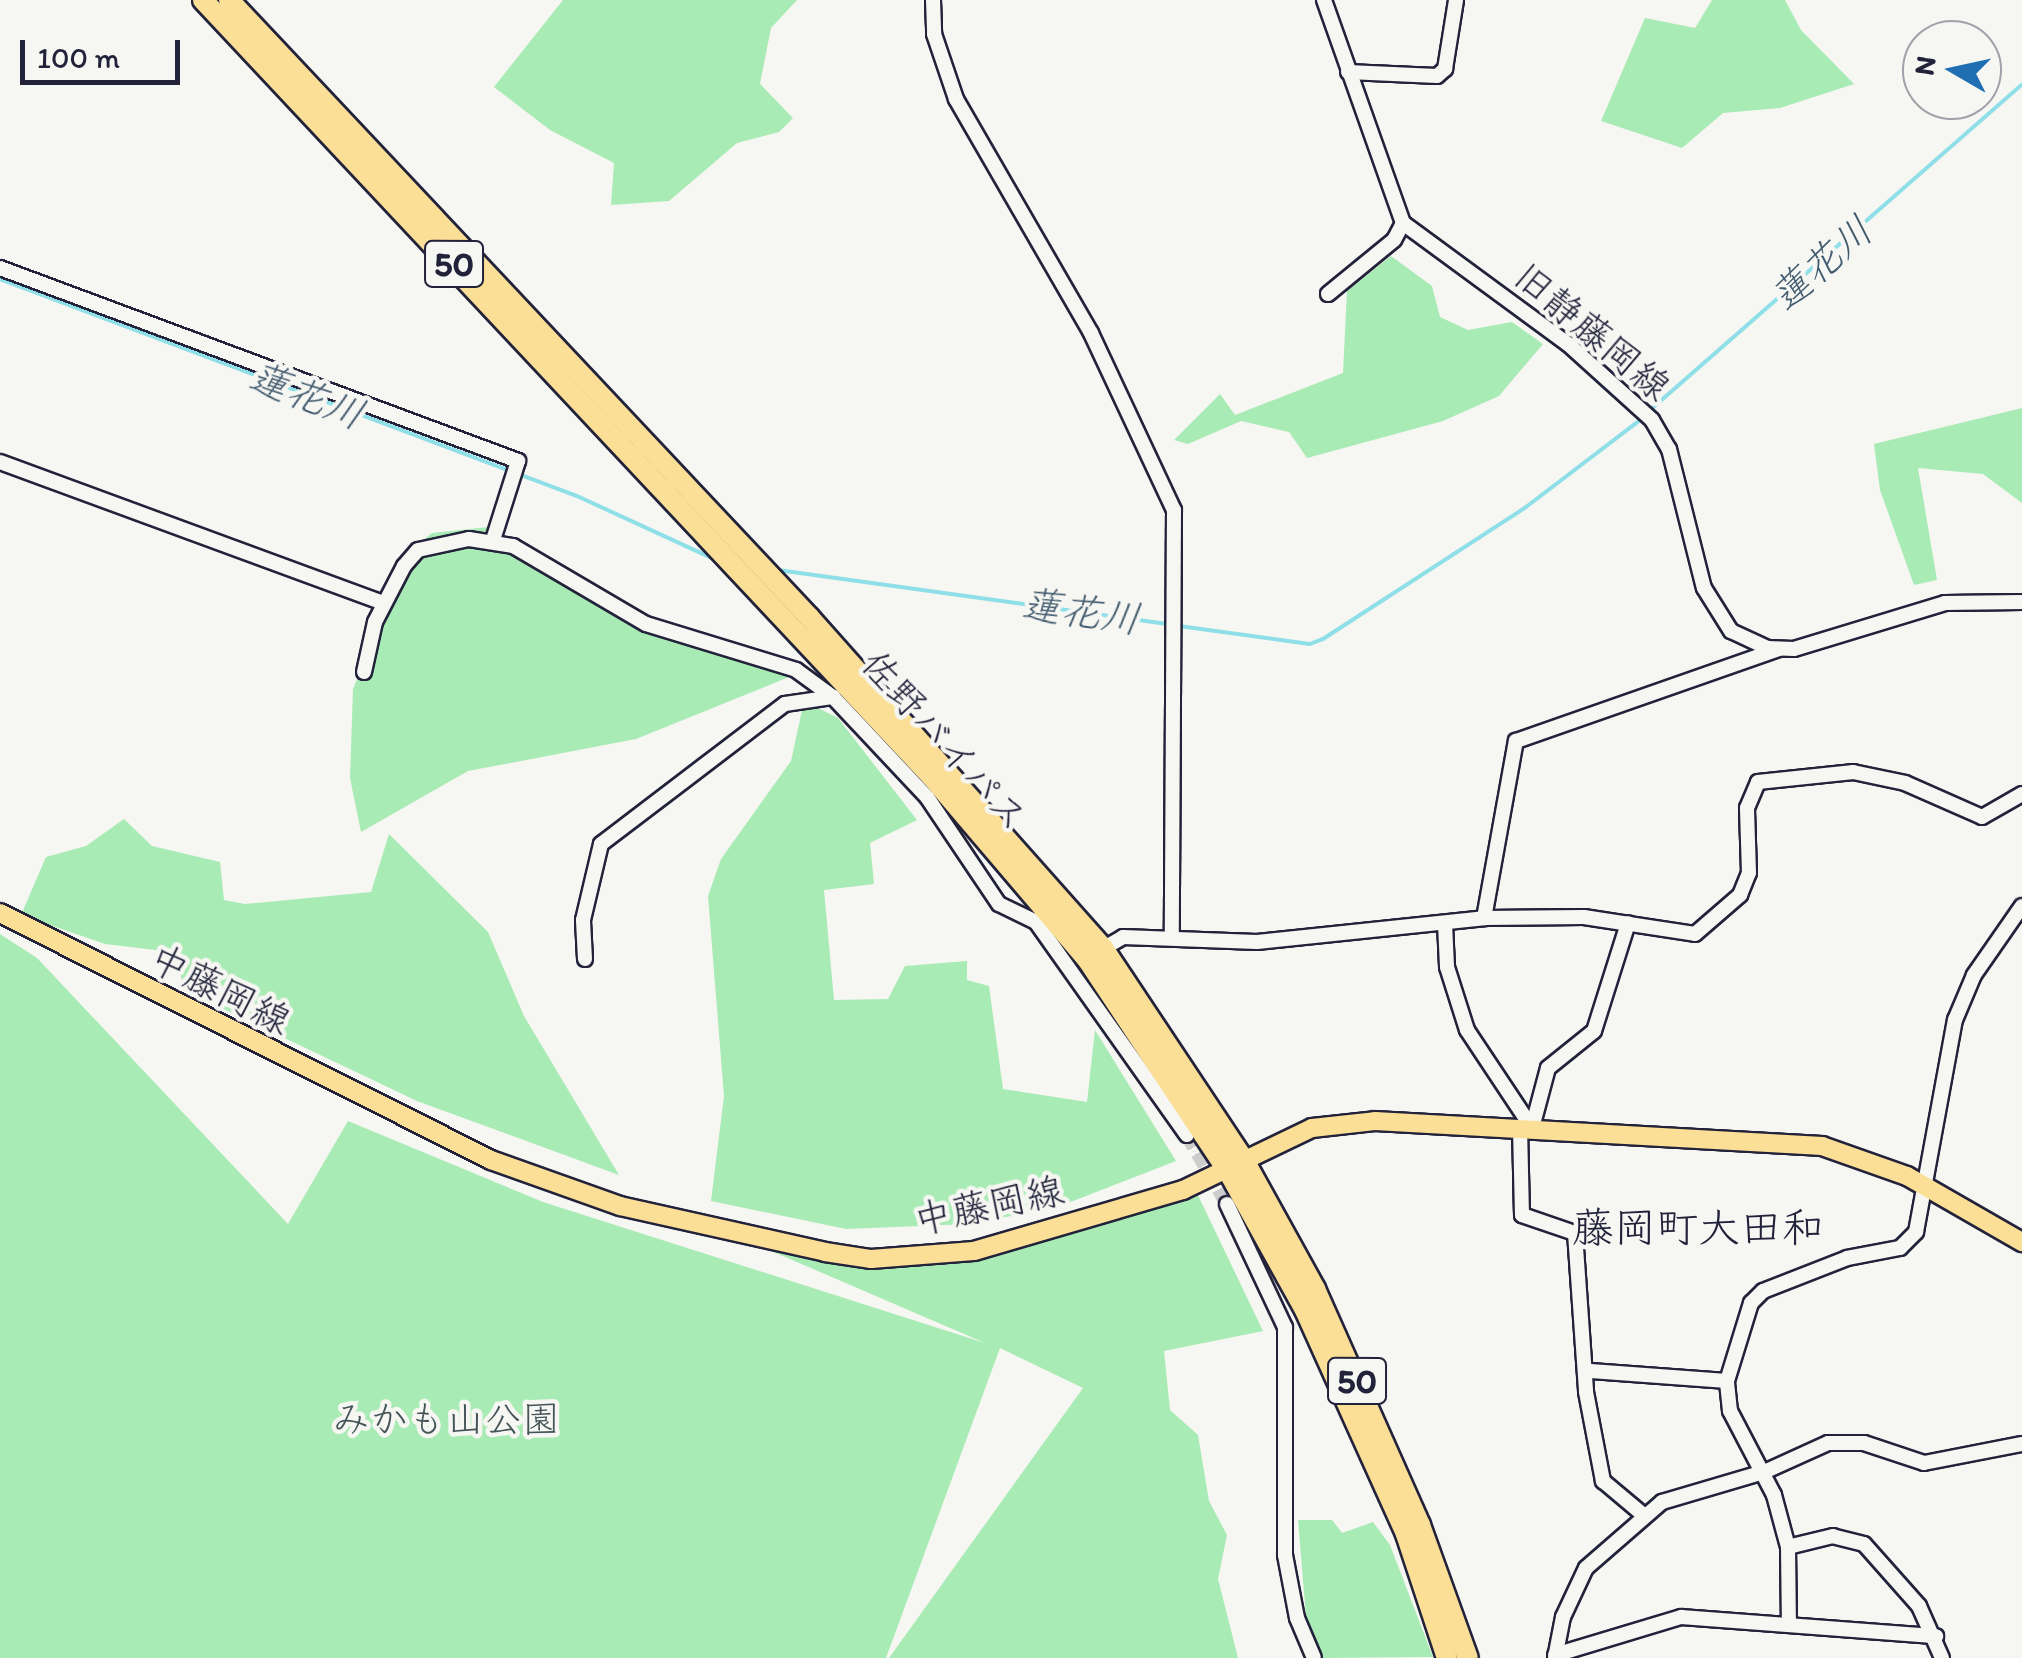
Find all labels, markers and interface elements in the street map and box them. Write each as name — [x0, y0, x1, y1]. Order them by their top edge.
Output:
scale bar — [25, 20, 185, 82]
north arrow — [1902, 20, 2002, 120]
text: 100 m — [37, 39, 120, 76]
text: N — [1906, 54, 1943, 78]
water label: 蓮花川 — [1760, 206, 1882, 320]
road number: 50 — [424, 234, 484, 294]
street label: 旧静藤岡線 — [1505, 253, 1679, 411]
water label: 蓮花川 — [242, 351, 372, 439]
water label: 蓮花川 — [1018, 579, 1144, 643]
street label: 佐野バイパス — [851, 641, 1037, 841]
street label: 中藤岡線 — [142, 935, 298, 1045]
street label: 中藤岡線 — [910, 1168, 1068, 1244]
district label: 藤岡町大田和 — [1572, 1203, 1824, 1253]
road number: 50 — [1327, 1351, 1387, 1411]
park label: みかも山公園 — [332, 1397, 560, 1443]

